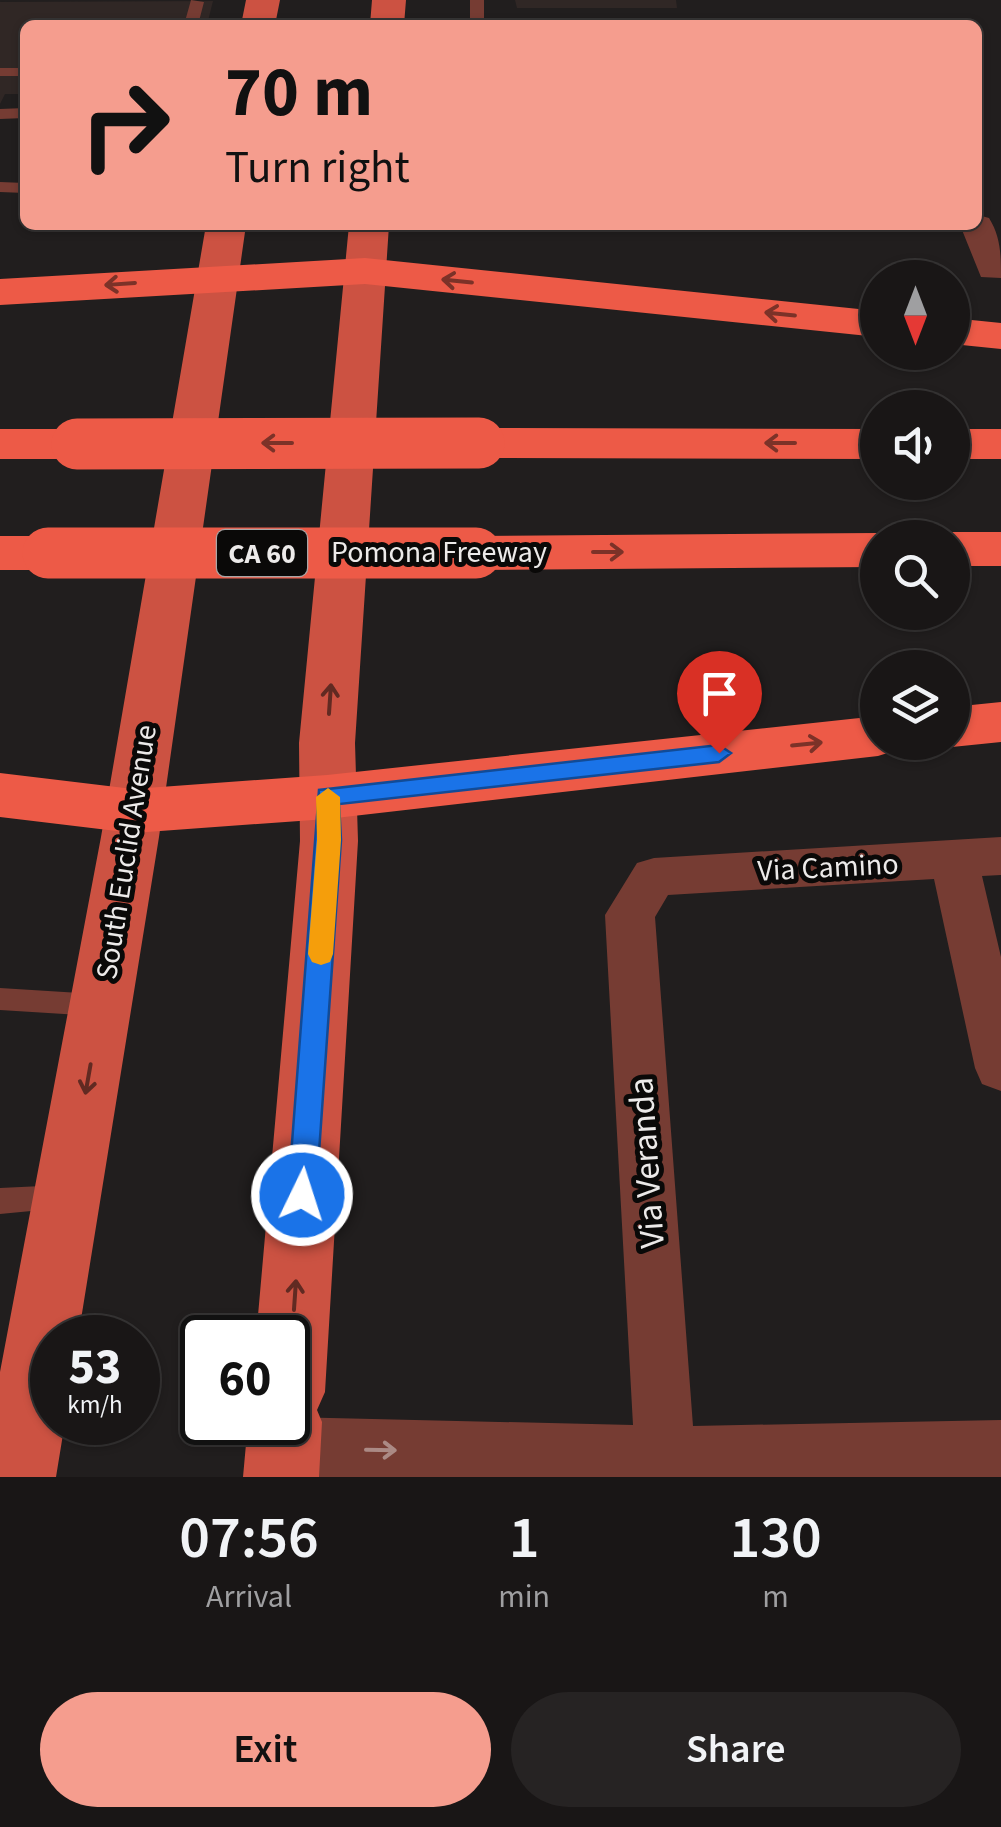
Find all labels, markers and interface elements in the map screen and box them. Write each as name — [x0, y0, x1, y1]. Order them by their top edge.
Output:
text: 70 m — [225, 43, 373, 143]
icon: right — [60, 60, 190, 190]
text: Turn right — [225, 136, 410, 200]
north arrow — [860, 260, 970, 370]
map controls — [860, 260, 970, 760]
one-way arrow — [442, 271, 474, 290]
one-way arrow — [104, 275, 136, 294]
one-way arrow — [765, 304, 797, 323]
button: sound — [860, 390, 970, 500]
one-way arrow — [261, 434, 294, 452]
one-way arrow — [765, 434, 798, 452]
button: search — [860, 520, 970, 630]
road number: CA 60 — [217, 530, 307, 576]
street label: Pomona Freeway — [331, 531, 547, 574]
one-way arrow — [592, 542, 624, 562]
button: layers — [860, 650, 970, 760]
pin — [677, 651, 762, 754]
icon: arrive — [692, 666, 747, 721]
one-way arrow — [321, 684, 340, 716]
street label: South Euclid Avenue — [85, 722, 168, 982]
one-way arrow — [790, 734, 823, 753]
street label: Via Camino — [756, 842, 900, 893]
one-way arrow — [78, 1062, 97, 1095]
street label: Via Veranda — [616, 1076, 678, 1250]
position arrow — [250, 1143, 354, 1247]
one-way arrow — [286, 1280, 305, 1312]
speed limit sign: 60 — [180, 1315, 310, 1445]
text: 53 — [69, 1332, 121, 1403]
text: km/h — [67, 1387, 123, 1423]
one-way arrow — [364, 1440, 396, 1459]
text: 07:56 — [179, 1496, 319, 1581]
text: 1 — [509, 1496, 540, 1581]
text: 130 — [729, 1496, 822, 1581]
text: Arrival — [206, 1574, 292, 1620]
text: min — [498, 1574, 550, 1620]
text: m — [762, 1574, 789, 1620]
button: Exit — [40, 1692, 491, 1807]
button: Share — [511, 1692, 961, 1807]

